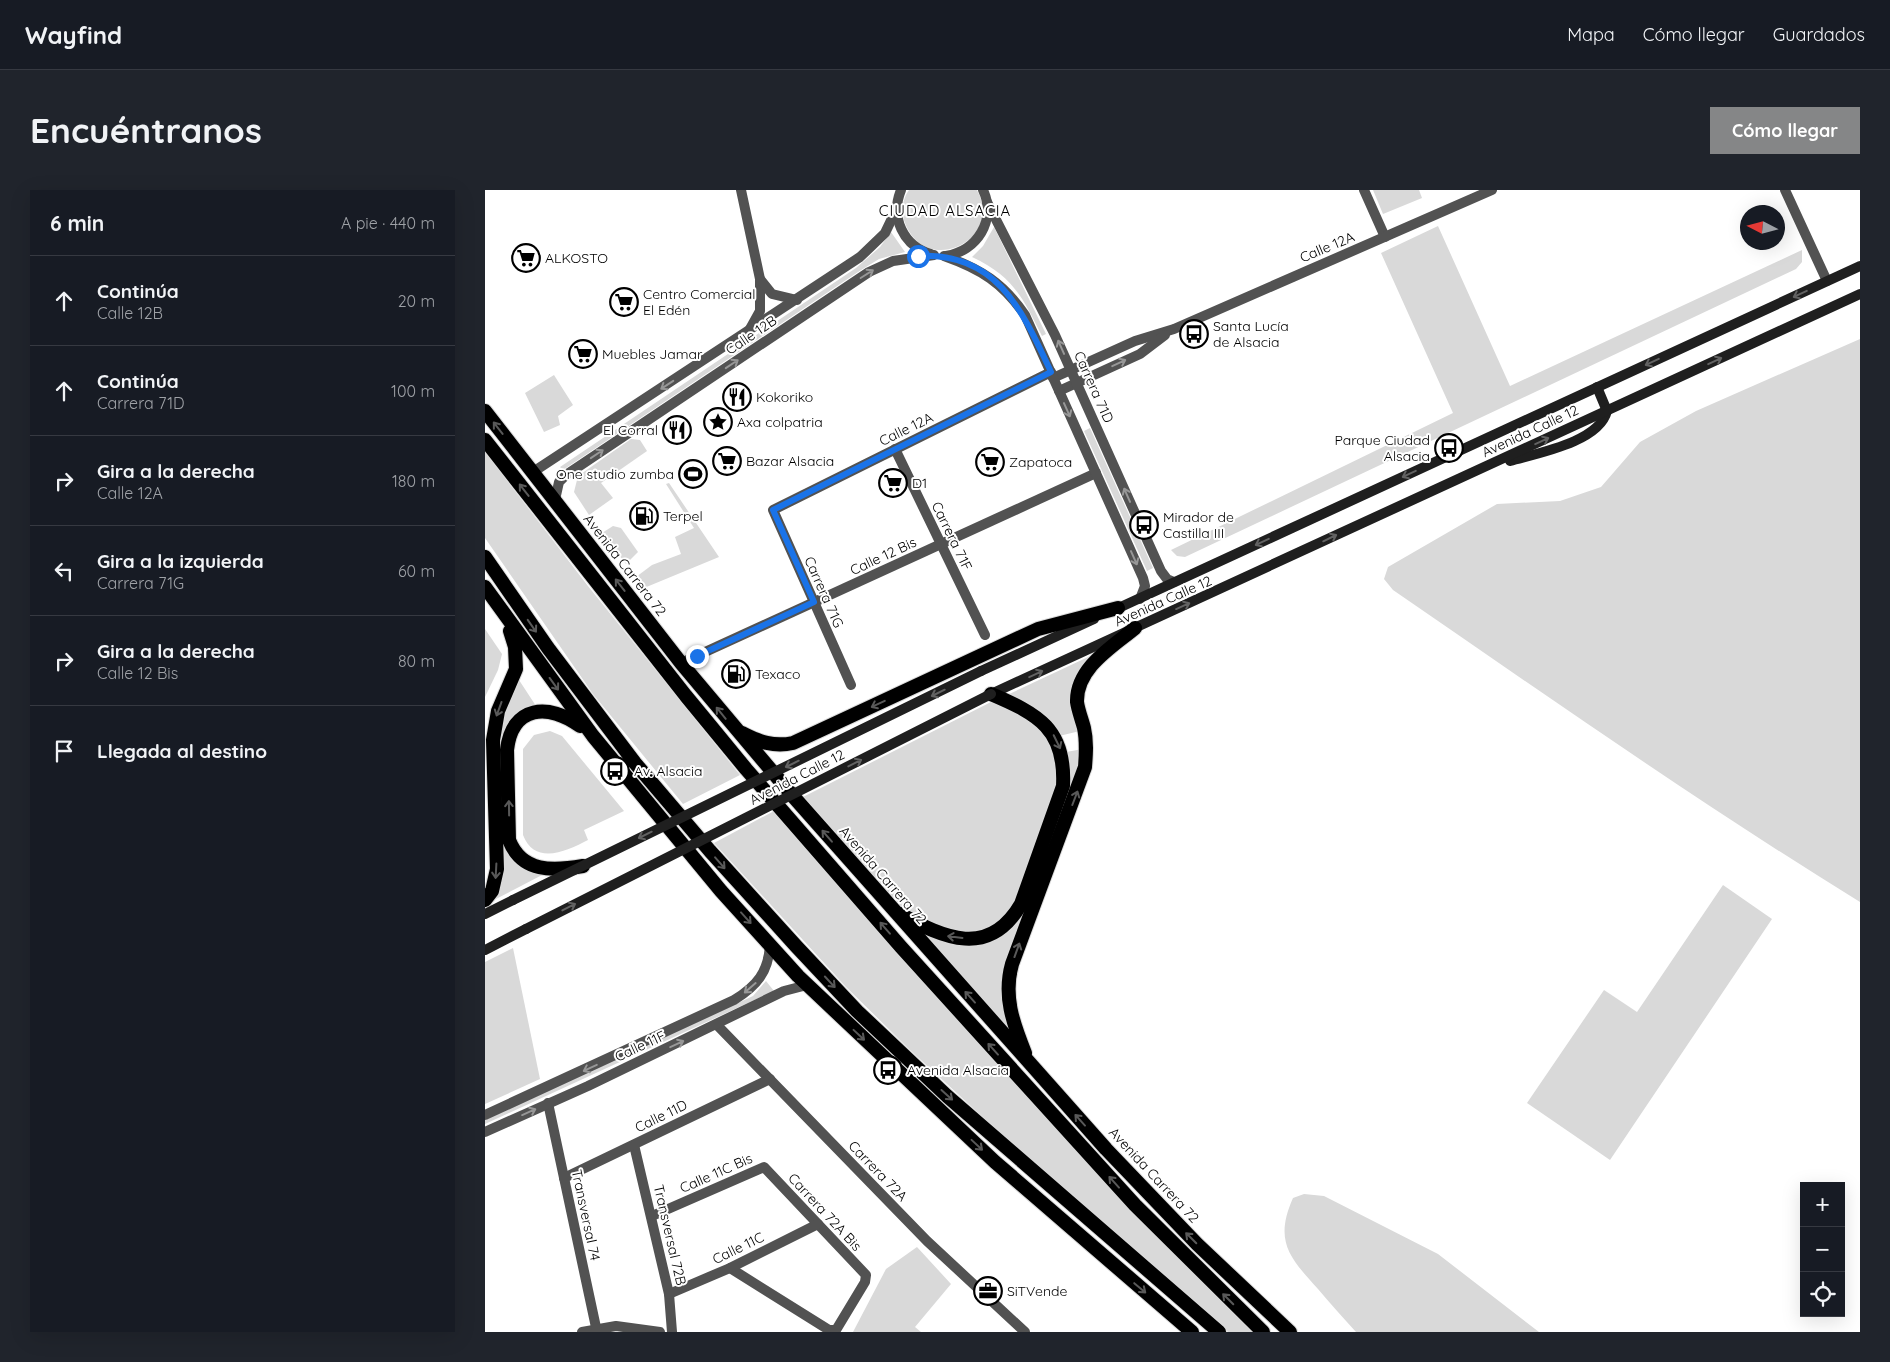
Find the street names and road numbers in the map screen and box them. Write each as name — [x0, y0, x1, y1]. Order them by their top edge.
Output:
street label: Calle 12A — [1297, 227, 1357, 267]
street label: Calle 12B — [722, 311, 780, 359]
street label: Carrera 71D — [1070, 348, 1118, 426]
street label: Avenida Calle 12 — [1479, 401, 1581, 461]
street label: Calle 12A — [876, 408, 936, 450]
street label: Carrera 71F — [928, 499, 976, 573]
street label: Avenida Carrera 72 — [580, 510, 670, 620]
street label: Calle 12 Bis — [847, 533, 919, 579]
street label: Carrera 71G — [800, 553, 848, 631]
street label: Avenida Calle 12 — [1112, 571, 1215, 630]
street label: Avenida Calle 12 — [746, 745, 848, 809]
street label: Avenida Carrera 72 — [835, 822, 931, 928]
street label: Calle 11F — [612, 1026, 668, 1066]
street label: Calle 11D — [632, 1096, 690, 1136]
street label: Avenida Carrera 72 — [1105, 1123, 1203, 1227]
street label: Carrera 72A — [845, 1137, 911, 1205]
street label: Calle 11C Bis — [677, 1149, 755, 1197]
street label: Transversal 74 — [568, 1168, 604, 1262]
street label: Carrera 72A Bis — [784, 1169, 866, 1255]
street label: Transversal 72B — [650, 1183, 690, 1287]
street label: Calle 11C — [709, 1228, 767, 1268]

